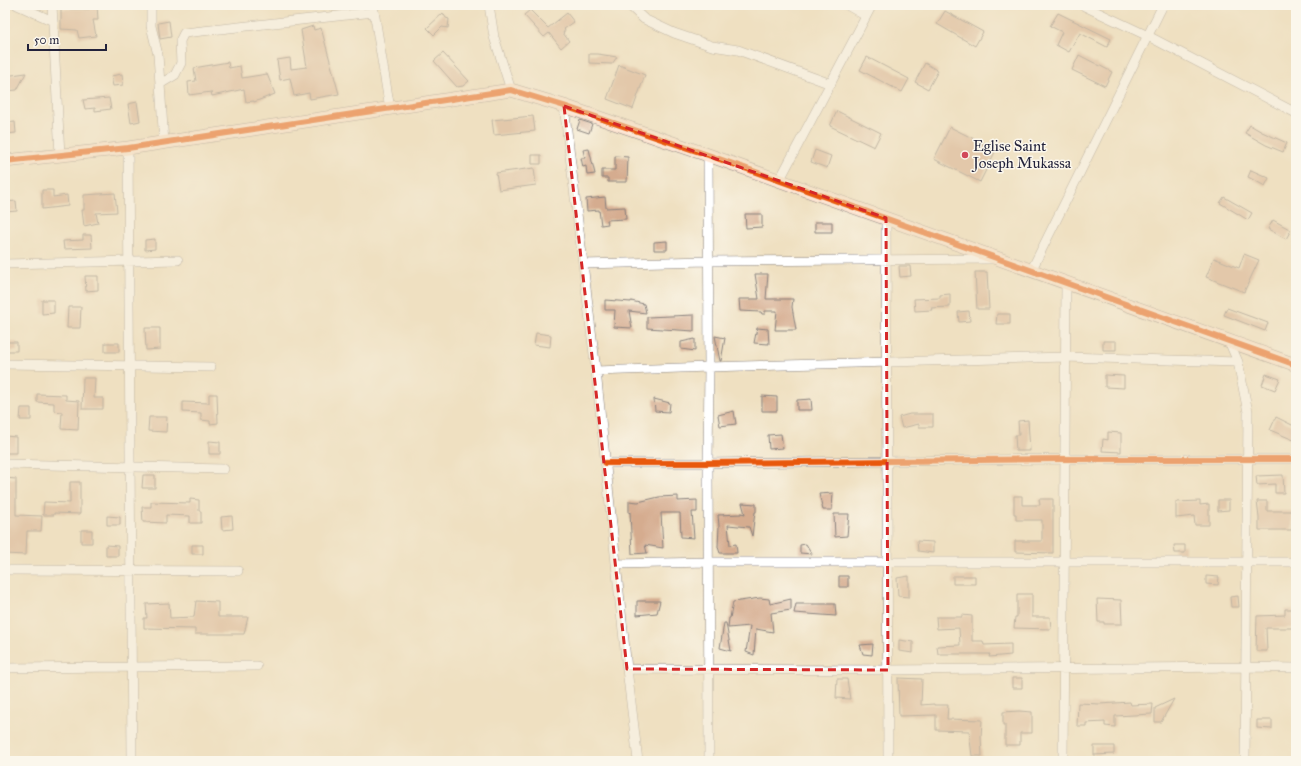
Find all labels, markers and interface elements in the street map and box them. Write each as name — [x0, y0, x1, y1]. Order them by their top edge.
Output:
scale bar — [28, 26, 106, 52]
text: 50 m — [34, 33, 59, 47]
place label: Eglise Saint Joseph Mukassa — [971, 137, 1072, 173]
marker: Eglise Saint Joseph Mukassa — [960, 150, 970, 160]

